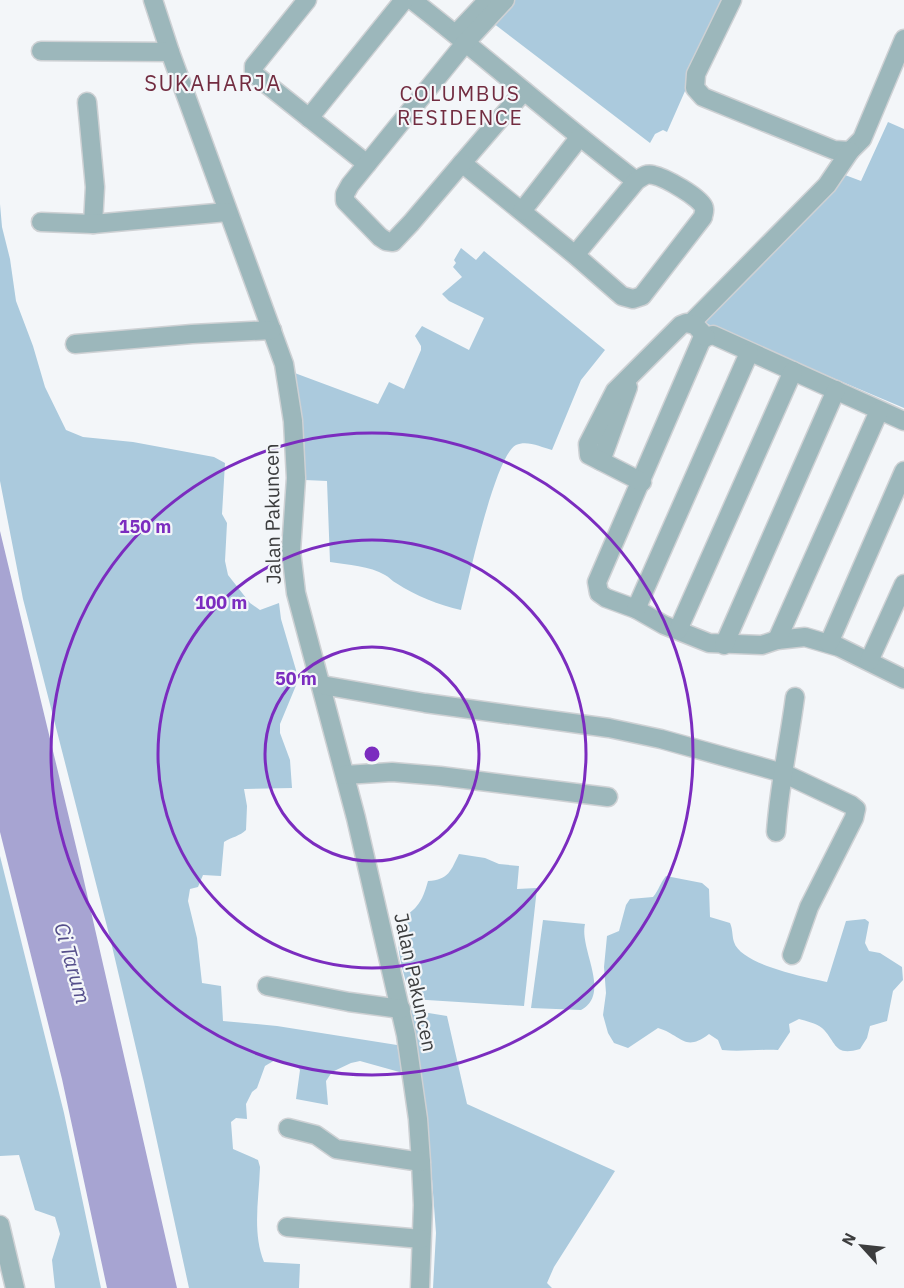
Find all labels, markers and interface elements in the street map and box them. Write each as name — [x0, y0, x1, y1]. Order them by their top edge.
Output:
district label: SUKAHARJA — [144, 68, 282, 97]
district label: COLUMBUS RESIDENCE — [397, 79, 523, 131]
street label: Jalan Pakuncen — [257, 443, 287, 585]
text: 150 m — [119, 515, 171, 538]
text: 100 m — [195, 591, 247, 614]
text: 50 m — [275, 667, 317, 690]
centre of rings — [362, 744, 382, 764]
street label: Jalan Pakuncen — [388, 910, 444, 1054]
water label: Ci Tarum — [48, 919, 98, 1007]
north arrow — [832, 1216, 892, 1276]
text: N — [837, 1229, 860, 1249]

